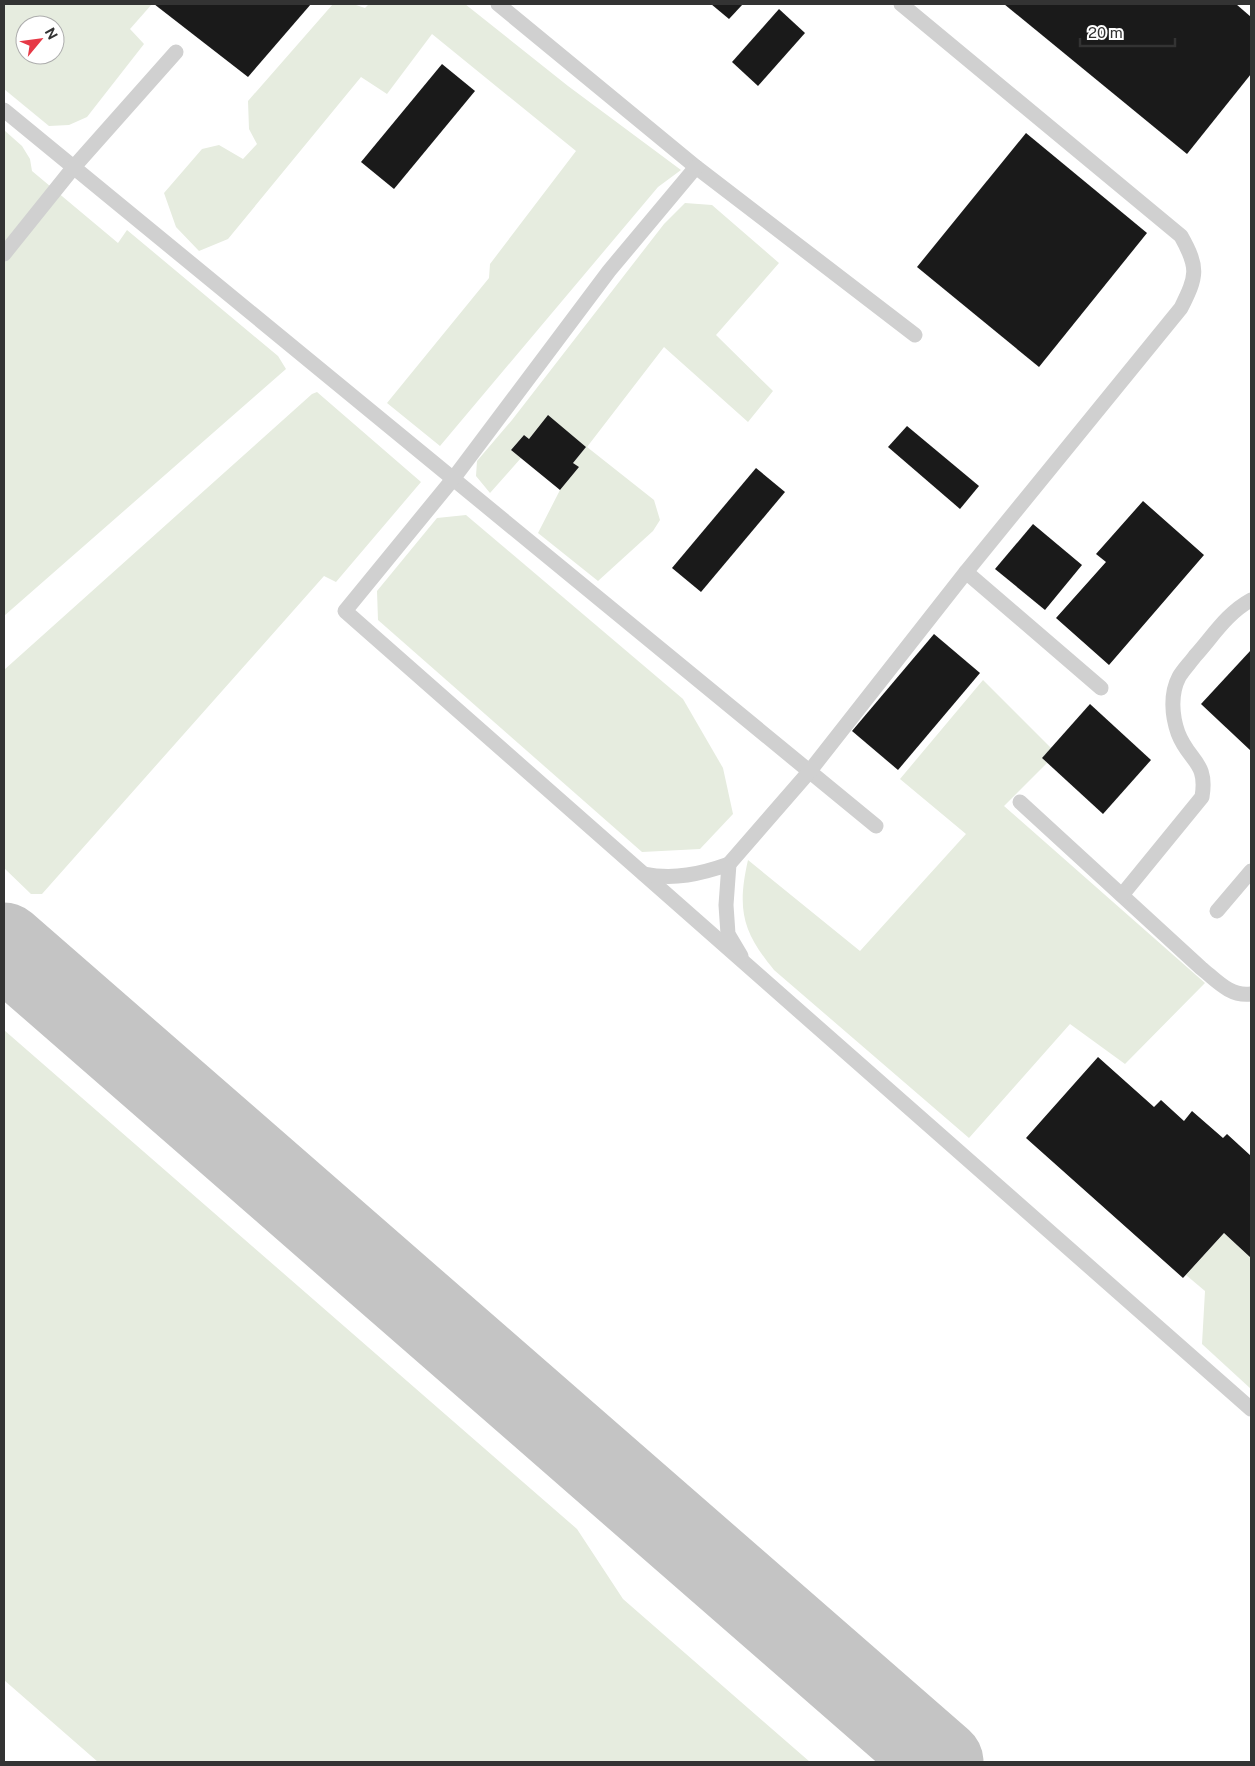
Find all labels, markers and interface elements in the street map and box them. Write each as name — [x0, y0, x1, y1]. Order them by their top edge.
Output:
north arrow — [15, 15, 65, 65]
scale bar — [1080, 15, 1175, 47]
text: 20 m — [1088, 24, 1123, 41]
text: N — [42, 25, 61, 42]

